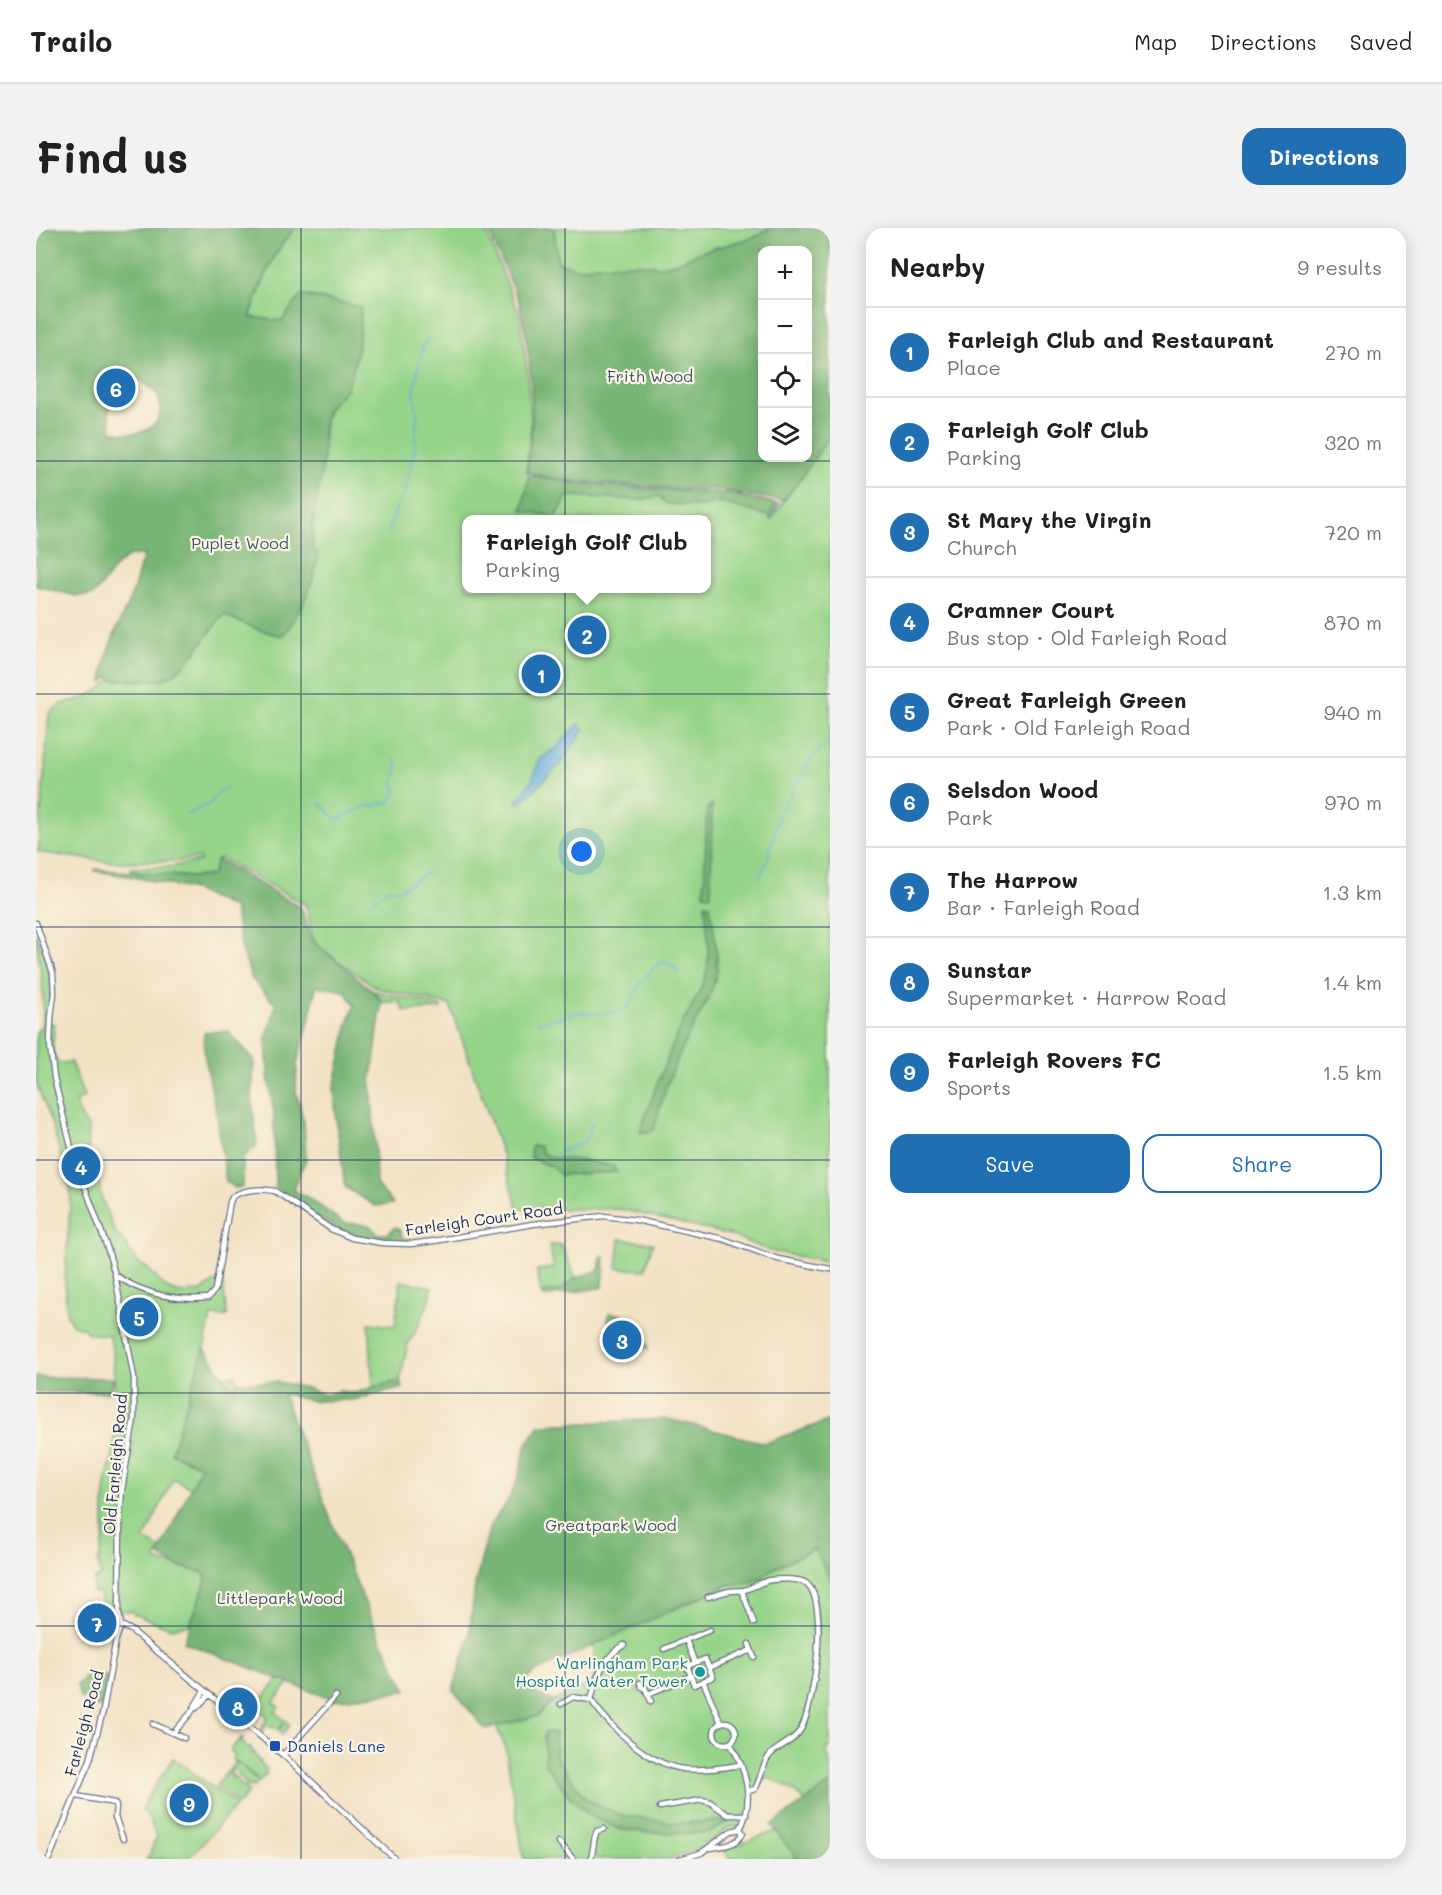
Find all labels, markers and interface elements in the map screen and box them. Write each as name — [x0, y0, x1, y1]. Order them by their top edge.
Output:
text: Trailo — [30, 23, 112, 59]
text: Map — [1134, 28, 1177, 55]
text: Directions — [1210, 28, 1317, 55]
text: Saved — [1350, 28, 1412, 55]
button: Directions — [1242, 128, 1406, 185]
text: Find us — [36, 129, 188, 184]
map controls — [758, 246, 812, 462]
button: + — [758, 246, 812, 300]
text: Nearby — [890, 250, 985, 284]
text: 9 results — [1297, 254, 1382, 280]
button: − — [758, 300, 812, 354]
text: Farleigh Club and Restaurant — [947, 325, 1274, 354]
text: 1 — [905, 339, 914, 365]
text: 270 m — [1325, 339, 1382, 365]
button: locate — [758, 354, 812, 408]
text: Place — [947, 354, 1001, 380]
park label: Frith Wood — [607, 365, 693, 386]
pin: 6 — [96, 366, 136, 410]
button: layers — [758, 408, 812, 462]
text: Farleigh Golf Club — [947, 415, 1149, 444]
text: 2 — [904, 429, 915, 455]
text: 320 m — [1324, 429, 1382, 455]
text: Parking — [947, 444, 1021, 470]
text: St Mary the Virgin — [947, 505, 1151, 534]
popup — [462, 515, 711, 593]
text: 3 — [904, 519, 916, 545]
text: 720 m — [1325, 519, 1382, 545]
text: Farleigh Golf Club — [486, 527, 687, 556]
park label: Puplet Wood — [191, 532, 289, 553]
text: Church — [947, 534, 1017, 560]
text: Parking — [486, 556, 560, 582]
text: Cramner Court — [947, 595, 1114, 624]
text: 4 — [903, 609, 916, 635]
text: 870 m — [1324, 609, 1382, 635]
pin: 2 — [568, 612, 606, 658]
text: Bus stop · Old Farleigh Road — [947, 624, 1227, 650]
pin: 1 — [522, 652, 560, 696]
text: Great Farleigh Green — [947, 685, 1186, 714]
text: 5 — [904, 699, 915, 725]
text: 940 m — [1324, 699, 1382, 725]
text: Park · Old Farleigh Road — [947, 714, 1190, 740]
text: Selsdon Wood — [947, 775, 1098, 804]
text: 6 — [903, 789, 916, 815]
text: 970 m — [1324, 789, 1382, 815]
text: Park — [947, 804, 992, 830]
your location — [567, 837, 596, 866]
text: The Harrow — [947, 865, 1078, 894]
text: 7 — [904, 879, 915, 905]
text: 1.3 km — [1322, 879, 1382, 905]
text: Bar · Farleigh Road — [947, 894, 1140, 920]
text: Sunstar — [947, 955, 1032, 984]
text: 8 — [903, 969, 916, 995]
text: 1.4 km — [1322, 969, 1382, 995]
text: Supermarket · Harrow Road — [947, 984, 1226, 1010]
text: Farleigh Rovers FC — [947, 1045, 1161, 1074]
text: 9 — [903, 1059, 916, 1085]
text: 1.5 km — [1323, 1059, 1382, 1085]
text: Sports — [947, 1074, 1011, 1100]
button: Save — [890, 1134, 1130, 1193]
button: Share — [1142, 1134, 1382, 1193]
pin: 4 — [62, 1144, 100, 1188]
street label: Farleigh Court Road — [404, 1197, 564, 1240]
pin: 5 — [120, 1294, 158, 1340]
pin: 3 — [602, 1318, 642, 1362]
street label: Old Farleigh Road — [98, 1393, 131, 1535]
park label: Greatpark Wood — [545, 1514, 677, 1535]
park label: Littlepark Wood — [217, 1587, 343, 1608]
pin: 7 — [78, 1600, 116, 1646]
place label: Warlingham Park Hospital Water Tower — [516, 1652, 688, 1691]
marker: Warlingham Park Hospital Water Tower — [693, 1665, 707, 1679]
street label: Farleigh Road — [59, 1667, 108, 1778]
pin: 8 — [218, 1684, 258, 1730]
place label: Daniels Lane — [287, 1735, 386, 1756]
marker: Daniels Lane — [268, 1739, 282, 1753]
pin: 9 — [170, 1780, 208, 1826]

